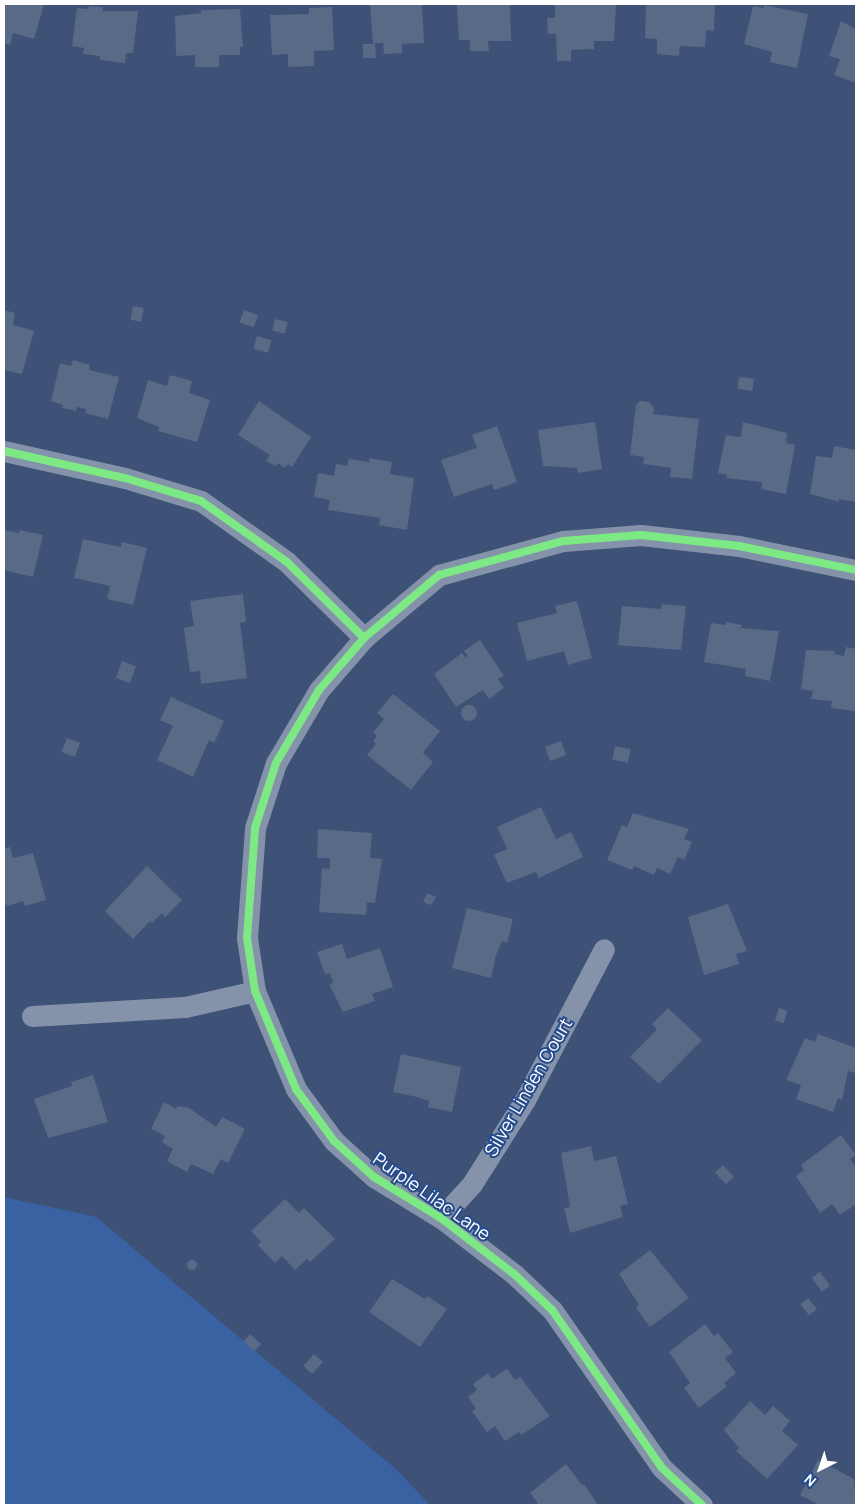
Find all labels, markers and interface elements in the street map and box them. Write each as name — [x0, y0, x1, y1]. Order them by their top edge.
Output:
street label: Silver Linden Court — [480, 1014, 576, 1160]
street label: Purple Lilac Lane — [369, 1147, 495, 1245]
north arrow — [795, 1444, 845, 1494]
text: N — [800, 1470, 820, 1491]

